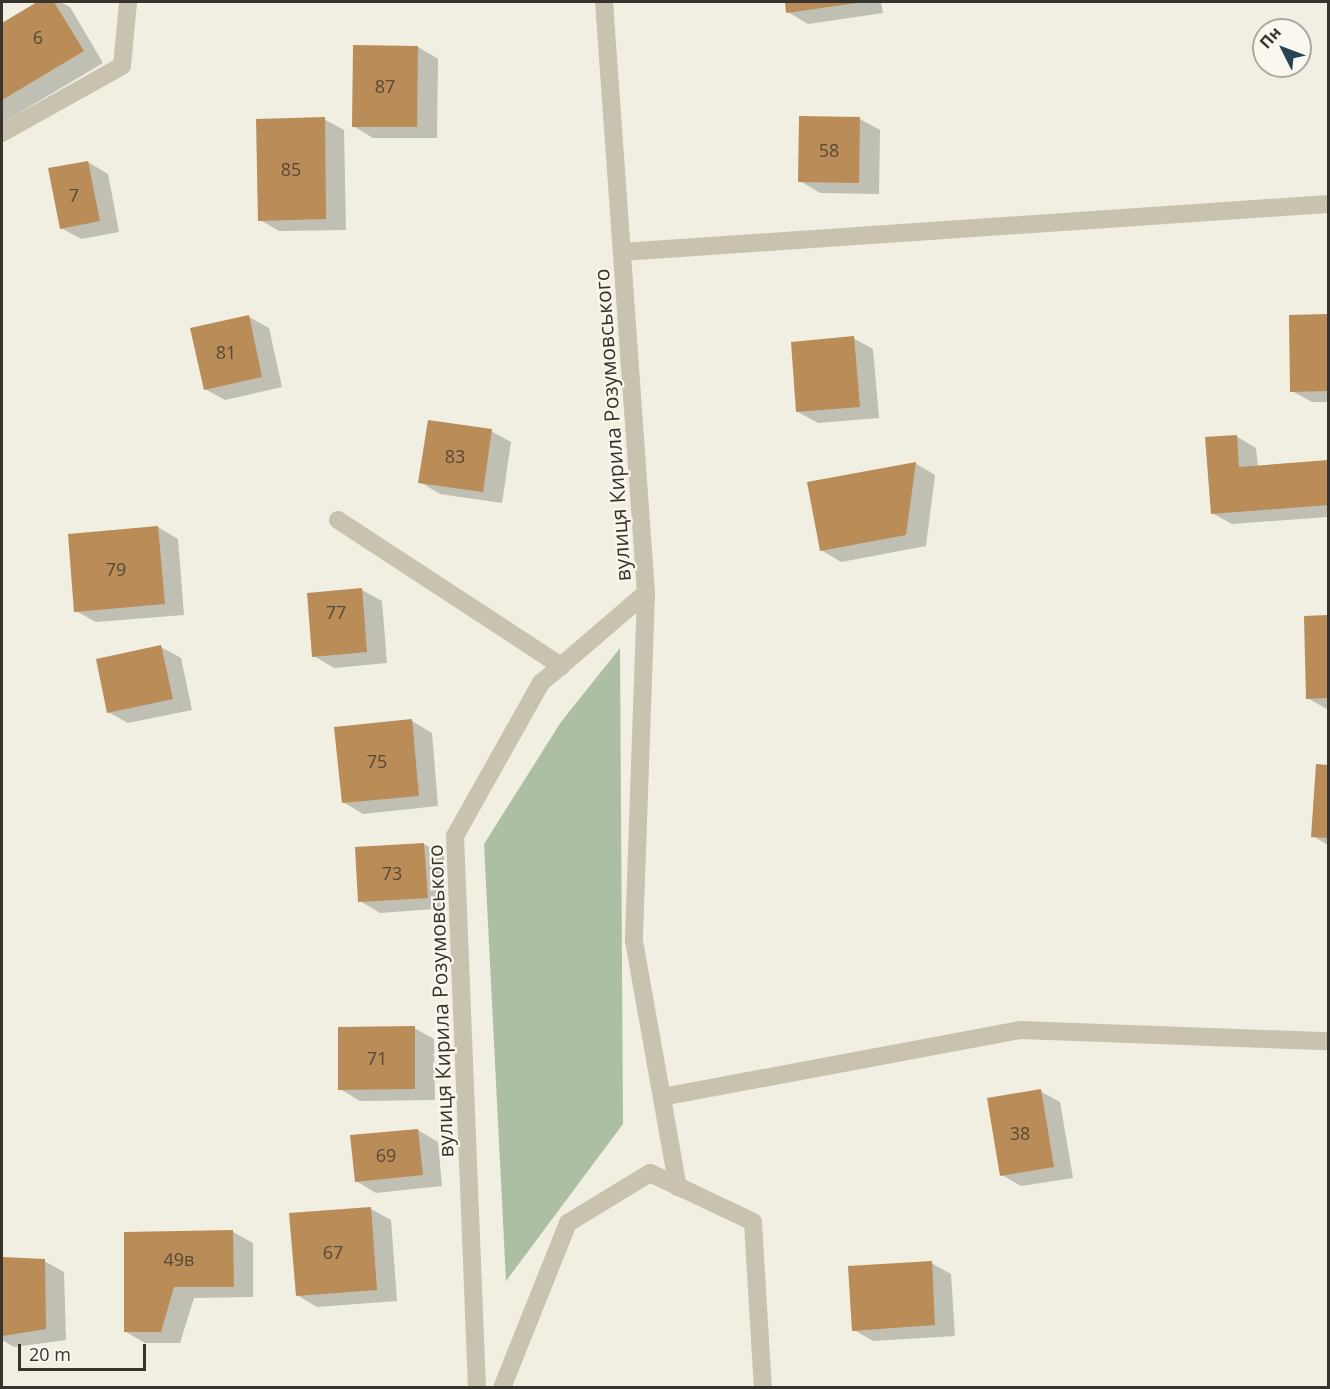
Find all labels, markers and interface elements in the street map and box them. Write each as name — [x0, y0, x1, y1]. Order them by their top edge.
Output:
north arrow — [1252, 18, 1312, 78]
text: Пн — [1254, 22, 1286, 53]
house number: 6 — [33, 26, 43, 48]
house number: 87 — [375, 75, 395, 97]
house number: 58 — [819, 139, 839, 161]
house number: 85 — [281, 158, 301, 180]
house number: 7 — [69, 184, 79, 206]
street label: вулиця Кирила Розумовського — [589, 268, 635, 582]
house number: 81 — [216, 341, 236, 363]
house number: 83 — [445, 445, 465, 467]
house number: 79 — [106, 558, 126, 580]
house number: 77 — [326, 601, 346, 623]
house number: 75 — [367, 750, 387, 772]
street label: вулиця Кирила Розумовського — [422, 844, 458, 1158]
house number: 73 — [382, 862, 402, 884]
house number: 71 — [367, 1047, 387, 1069]
house number: 38 — [1010, 1122, 1030, 1144]
house number: 69 — [376, 1144, 396, 1166]
house number: 67 — [323, 1241, 343, 1263]
house number: 49в — [164, 1248, 194, 1270]
scale bar — [21, 1332, 148, 1370]
text: 20 m — [29, 1342, 71, 1366]

